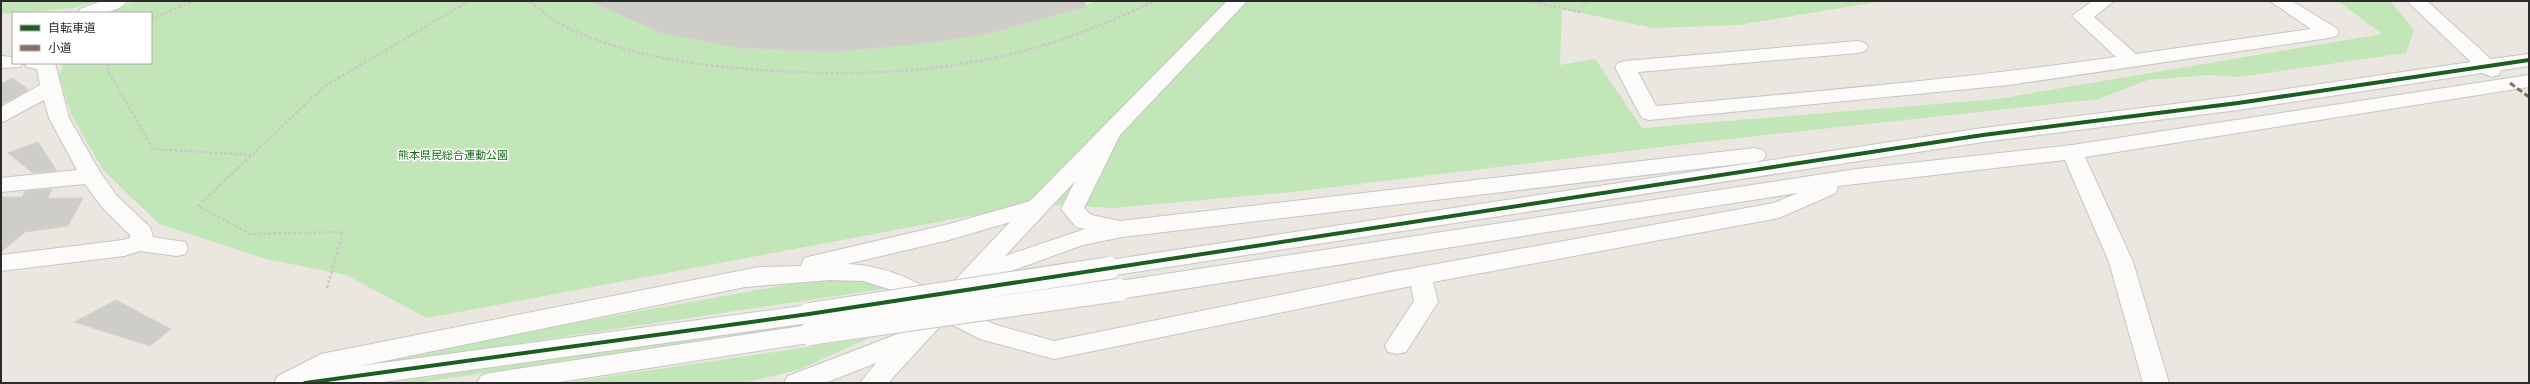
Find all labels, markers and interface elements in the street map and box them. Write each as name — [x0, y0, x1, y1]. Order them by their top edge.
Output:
legend — [12, 12, 152, 64]
text: 自転車道 — [48, 20, 96, 37]
text: 小道 — [48, 40, 72, 57]
park label: 熊本県民総合運動公園 — [398, 148, 508, 163]

